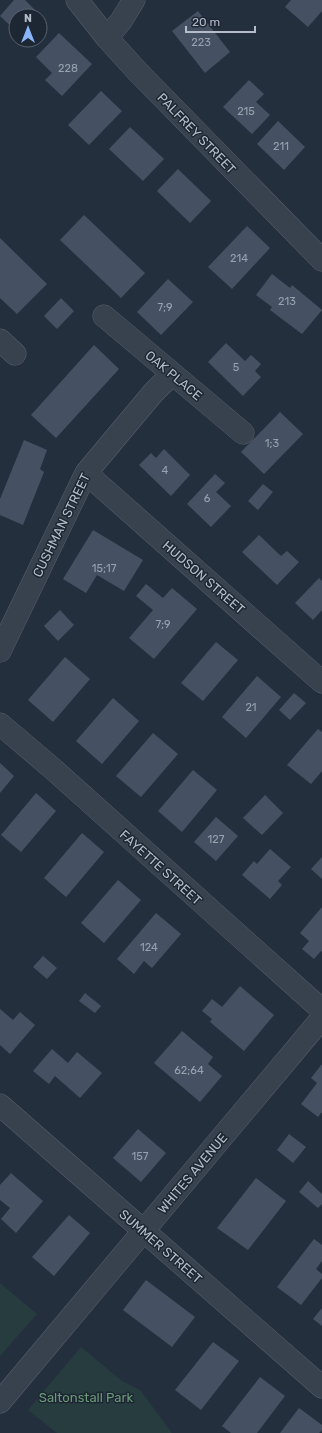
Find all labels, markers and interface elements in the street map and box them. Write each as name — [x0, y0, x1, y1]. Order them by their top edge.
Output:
north arrow — [8, 8, 48, 48]
scale bar — [186, 8, 255, 34]
text: N — [24, 12, 32, 25]
text: 20 m — [192, 15, 220, 29]
house number: 223 — [191, 36, 211, 49]
house number: 228 — [58, 62, 78, 75]
street label: PALFREY STREET — [154, 90, 239, 177]
house number: 215 — [237, 105, 255, 118]
house number: 211 — [273, 140, 289, 153]
house number: 214 — [230, 252, 248, 265]
house number: 213 — [278, 295, 296, 308]
house number: 7;9 — [157, 301, 173, 314]
street label: OAK PLACE — [142, 347, 205, 403]
house number: 5 — [233, 361, 240, 374]
house number: 1;3 — [265, 437, 280, 450]
house number: 4 — [162, 464, 169, 477]
street label: CUSHMAN STREET — [30, 470, 93, 580]
house number: 6 — [204, 492, 211, 505]
street label: HUDSON STREET — [160, 538, 248, 617]
house number: 15;17 — [92, 562, 117, 575]
house number: 7;9 — [155, 618, 171, 631]
house number: 21 — [245, 701, 257, 714]
street label: FAYETTE STREET — [117, 827, 205, 908]
house number: 127 — [208, 833, 225, 846]
house number: 124 — [140, 941, 158, 954]
house number: 62;64 — [174, 1064, 204, 1077]
street label: WHITES AVENUE — [154, 1130, 230, 1216]
house number: 157 — [132, 1150, 149, 1163]
street label: SUMMER STREET — [116, 1206, 205, 1287]
park label: Saltonstall Park — [39, 1390, 133, 1405]

